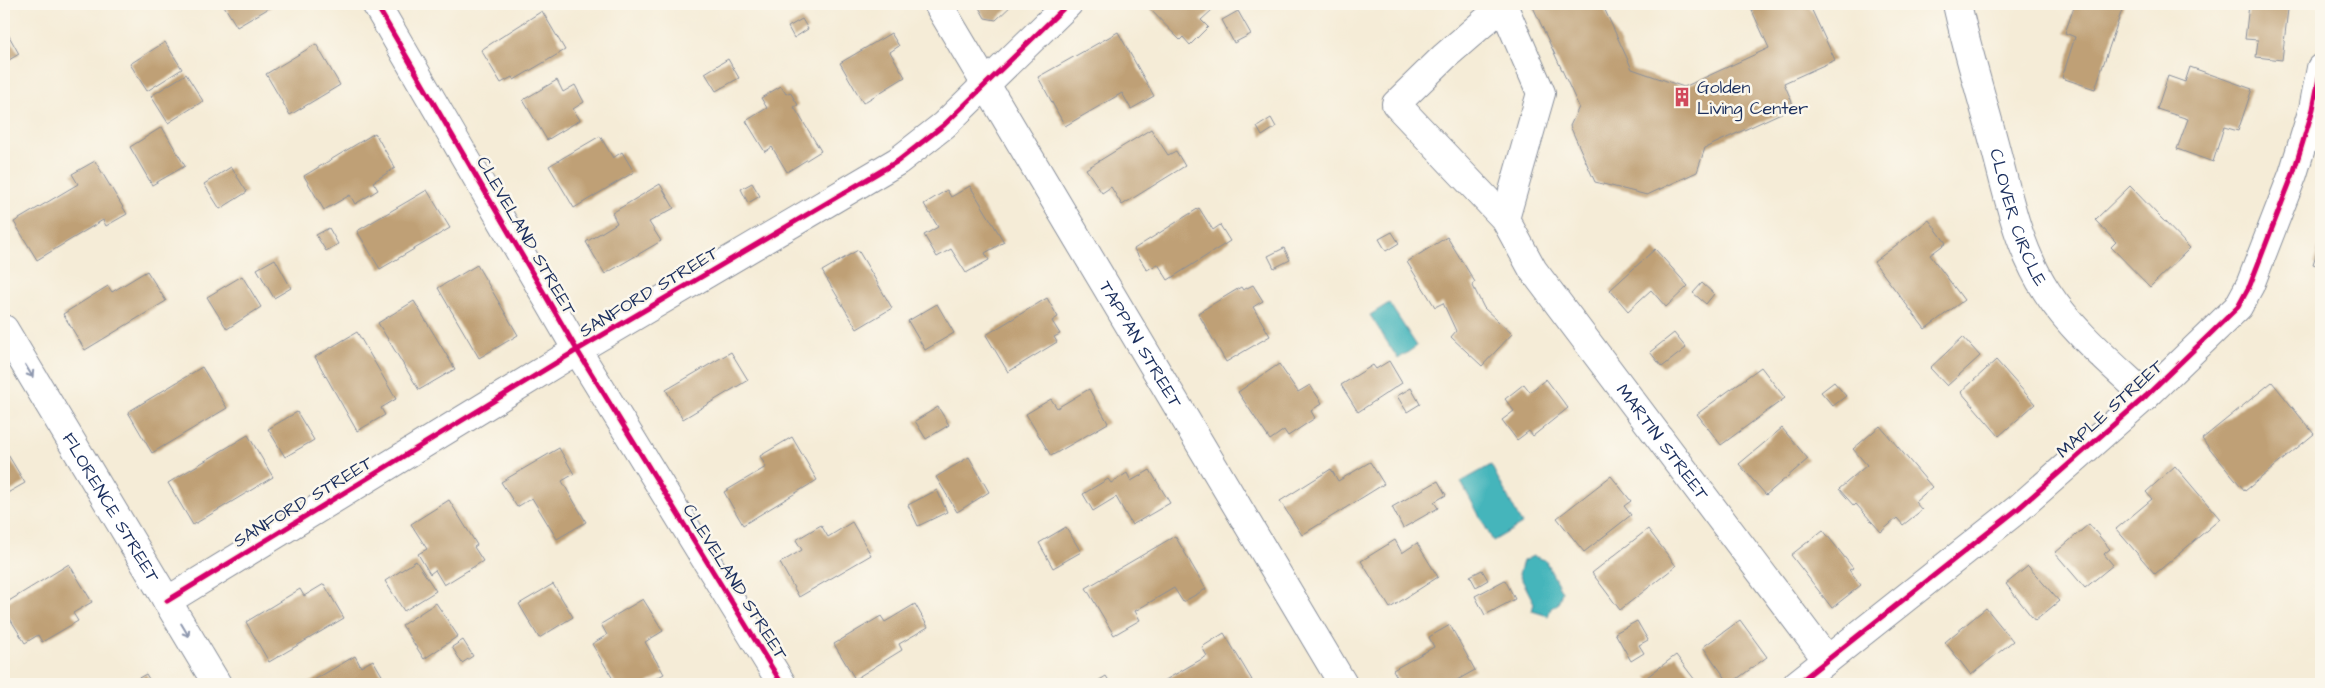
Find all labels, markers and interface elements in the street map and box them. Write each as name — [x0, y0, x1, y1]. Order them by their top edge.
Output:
place label: Golden Living Center — [1697, 75, 1808, 122]
building icon: Golden Living Center — [1671, 86, 1693, 108]
street label: CLOVER CIRCLE — [1984, 146, 2053, 291]
street label: CLEVELAND STREET — [470, 152, 582, 321]
street label: SANFORD STREET — [575, 240, 724, 344]
street label: TAPPAN STREET — [1093, 276, 1189, 413]
street label: MAPLE STREET — [2051, 354, 2170, 464]
one-way arrow — [24, 363, 34, 377]
street label: MARTIN STREET — [1611, 379, 1715, 506]
street label: FLORENCE STREET — [56, 428, 166, 588]
street label: SANFORD STREET — [229, 450, 378, 554]
street label: CLEVELAND STREET — [677, 499, 794, 666]
one-way arrow — [180, 623, 190, 637]

